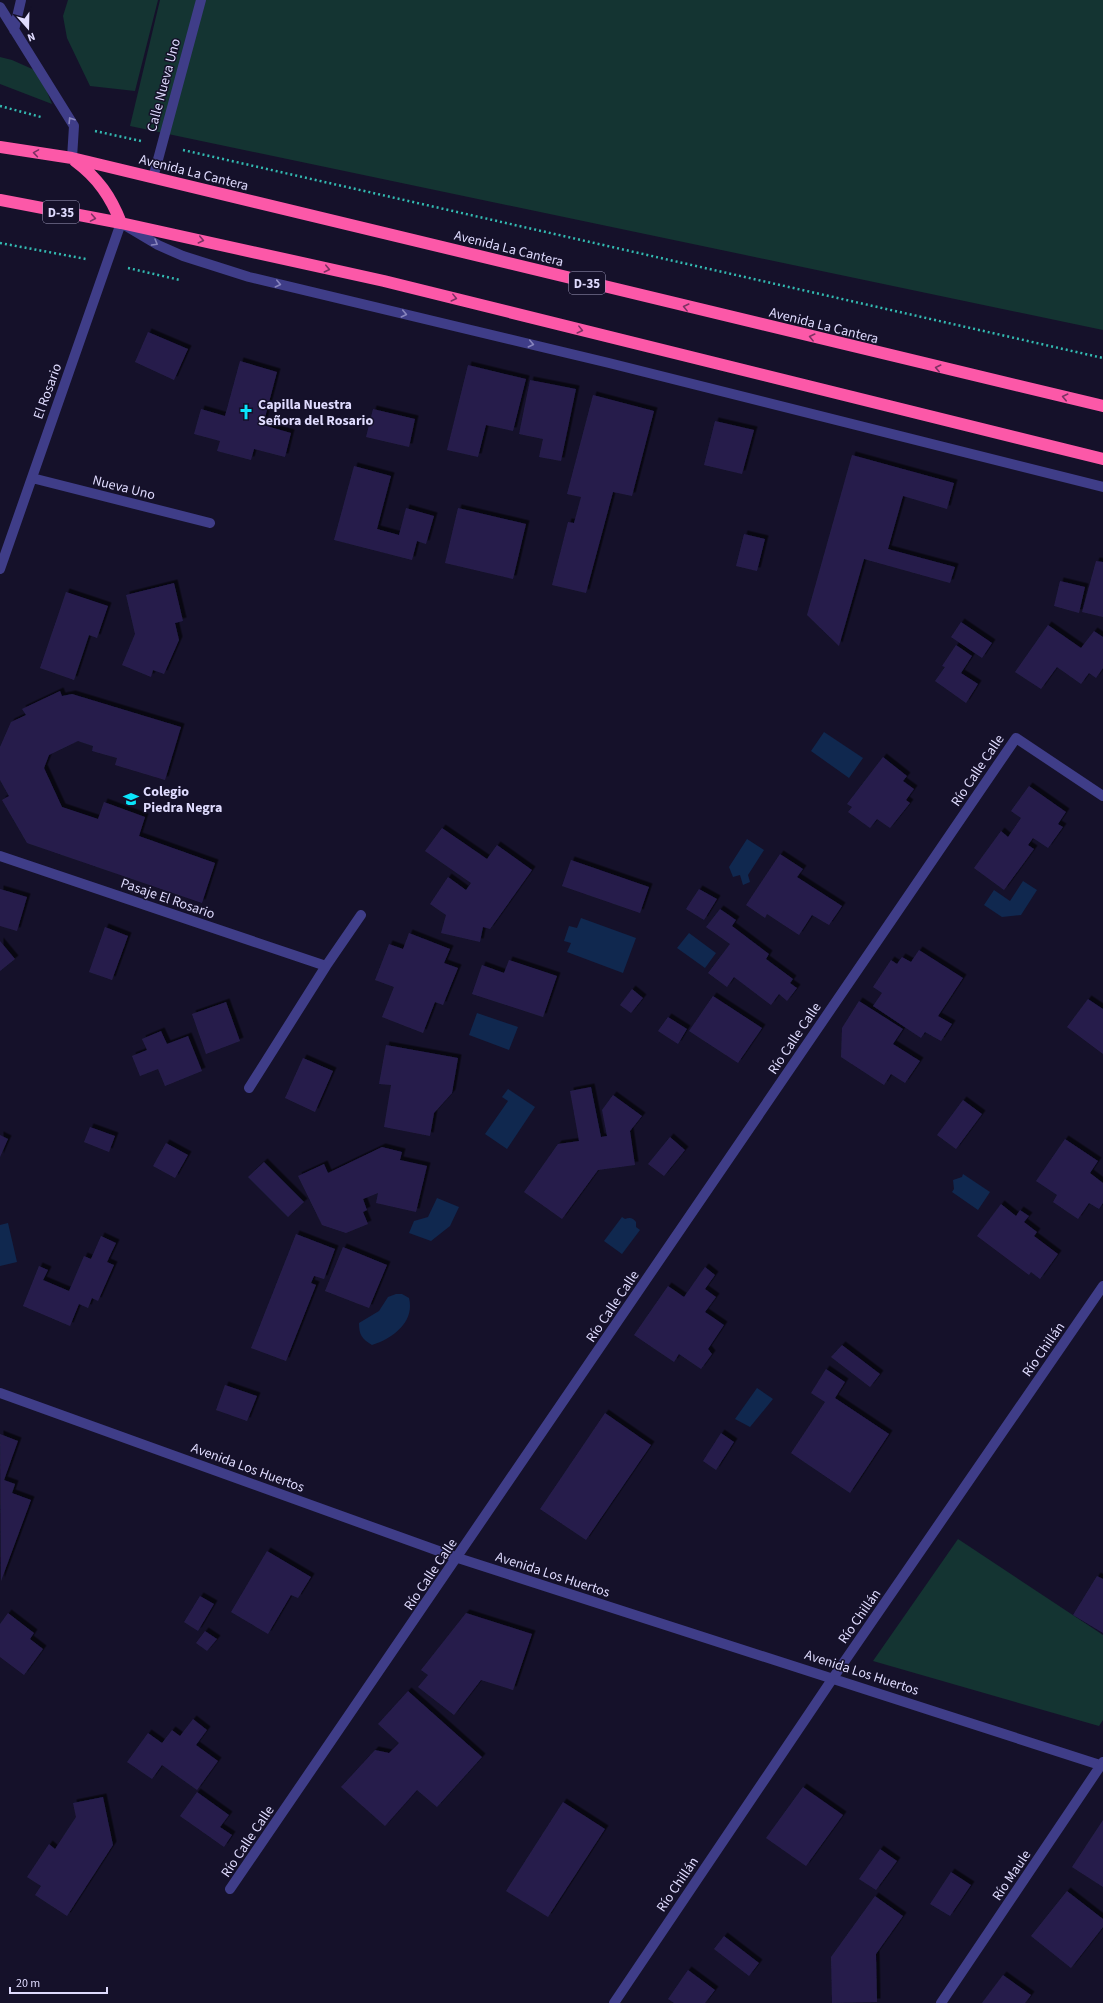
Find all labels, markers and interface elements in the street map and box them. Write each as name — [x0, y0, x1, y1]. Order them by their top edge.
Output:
north arrow — [8, 8, 48, 48]
text: N — [25, 29, 37, 45]
street label: Calle Nueva Uno — [142, 36, 186, 134]
one-way arrow — [68, 117, 75, 124]
one-way arrow — [33, 149, 39, 158]
street label: Avenida La Cantera — [137, 150, 251, 196]
road number: D-35 — [43, 201, 79, 223]
one-way arrow — [90, 213, 97, 221]
street label: Avenida La Cantera — [452, 226, 566, 272]
one-way arrow — [197, 236, 204, 244]
one-way arrow — [151, 238, 158, 246]
one-way arrow — [324, 264, 331, 272]
road number: D-35 — [569, 272, 605, 294]
one-way arrow — [275, 279, 281, 287]
one-way arrow — [451, 294, 457, 302]
one-way arrow — [682, 303, 689, 311]
street label: Avenida La Cantera — [767, 303, 881, 349]
one-way arrow — [400, 309, 407, 318]
one-way arrow — [577, 325, 583, 333]
one-way arrow — [809, 334, 815, 342]
one-way arrow — [528, 340, 534, 348]
street label: El Rosario — [29, 361, 67, 422]
one-way arrow — [935, 364, 942, 372]
one-way arrow — [1062, 394, 1068, 402]
place label: Capilla Nuestra Señora del Rosario — [258, 395, 373, 431]
church icon: Capilla Nuestra Señora del Rosario — [237, 403, 255, 421]
street label: Nueva Uno — [90, 471, 157, 505]
street label: Río Calle Calle — [946, 731, 1009, 811]
place label: Colegio Piedra Negra — [143, 782, 222, 818]
school or university icon: Colegio Piedra Negra — [122, 790, 140, 808]
street label: Pasaje El Rosario — [118, 873, 217, 924]
street label: Río Calle Calle — [763, 999, 826, 1079]
street label: Río Calle Calle — [581, 1267, 644, 1347]
street label: Río Chillán — [1018, 1318, 1070, 1381]
street label: Avenida Los Huertos — [188, 1438, 307, 1498]
street label: Río Calle Calle — [399, 1535, 462, 1615]
street label: Avenida Los Huertos — [493, 1547, 613, 1603]
street label: Río Chillán — [834, 1585, 886, 1648]
street label: Avenida Los Huertos — [802, 1645, 922, 1701]
street label: Río Calle Calle — [216, 1802, 279, 1882]
street label: Río Maule — [988, 1846, 1036, 1905]
street label: Río Chillán — [652, 1853, 704, 1916]
scale bar — [10, 1969, 107, 1995]
text: 20 m — [16, 1975, 40, 1992]

